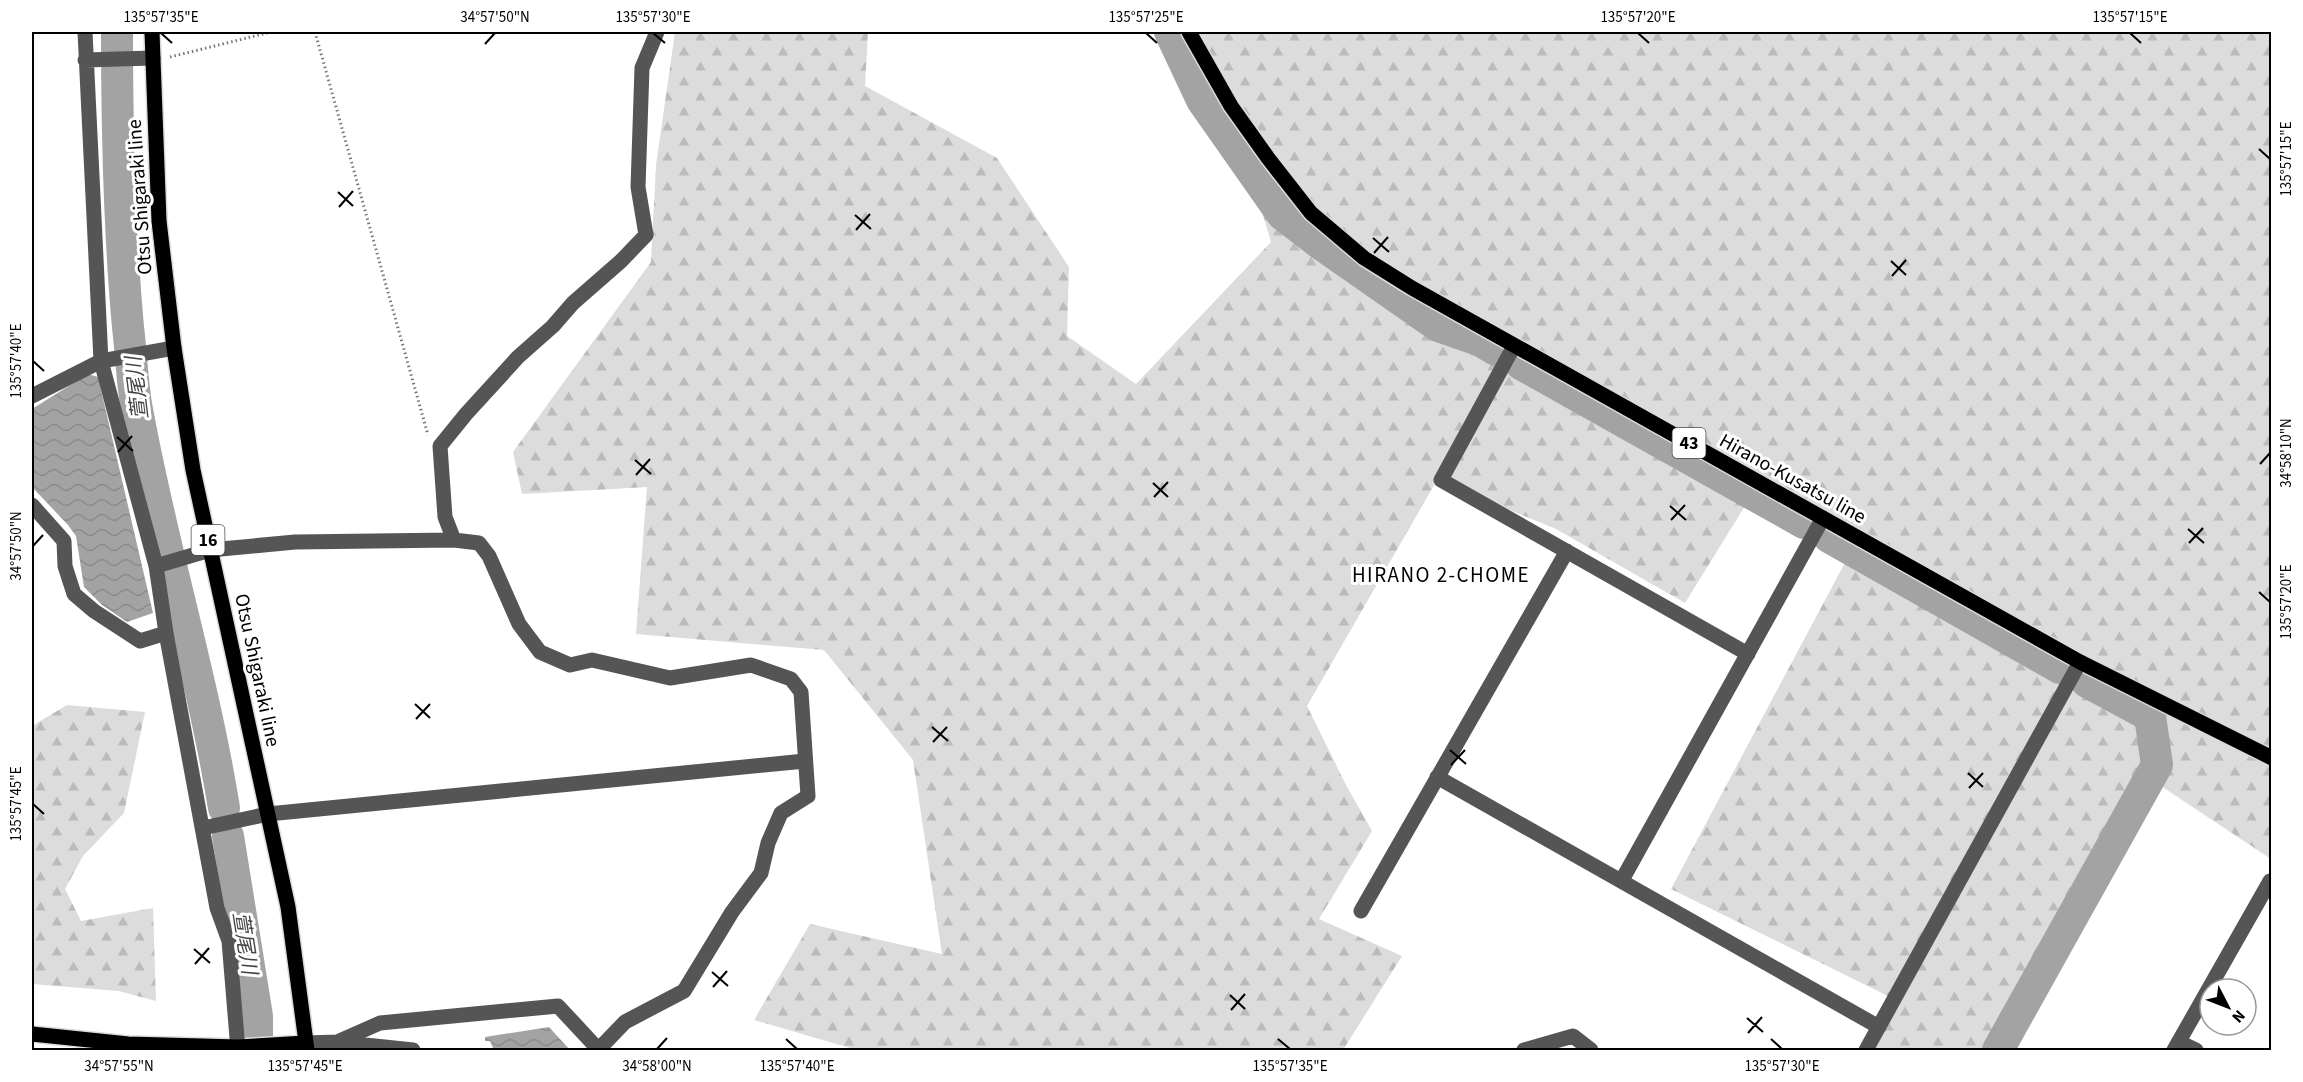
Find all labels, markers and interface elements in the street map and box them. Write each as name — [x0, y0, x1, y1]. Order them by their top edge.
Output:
text: 135°57'35"E — [123, 7, 199, 28]
text: 34°57'50"N — [460, 7, 530, 28]
text: 135°57'30"E — [615, 7, 691, 28]
text: 135°57'25"E — [1108, 7, 1184, 28]
text: 135°57'20"E — [1600, 7, 1676, 28]
text: 135°57'15"E — [2092, 7, 2168, 28]
street label: Otsu Shigaraki line — [121, 118, 159, 276]
text: 135°57'15"E — [2276, 121, 2297, 197]
text: 135°57'40"E — [6, 323, 27, 399]
water label: 萱尾川 — [118, 353, 156, 421]
text: 34°58'10"N — [2276, 418, 2297, 488]
street label: Hirano-Kusatsu line — [1714, 427, 1871, 531]
road number: 43 — [1672, 428, 1706, 458]
text: 34°57'50"N — [6, 511, 27, 581]
road number: 16 — [192, 525, 224, 555]
district label: HIRANO 2-CHOME — [1352, 560, 1530, 590]
text: 135°57'20"E — [2276, 564, 2297, 640]
street label: Otsu Shigaraki line — [227, 591, 287, 749]
text: 135°57'45"E — [6, 766, 27, 842]
water label: 萱尾川 — [225, 910, 265, 978]
north arrow — [2198, 977, 2258, 1037]
text: N — [2227, 1005, 2250, 1028]
text: 34°57'55"N — [84, 1056, 154, 1077]
text: 135°57'45"E — [267, 1056, 343, 1077]
text: 34°58'00"N — [622, 1056, 692, 1077]
text: 135°57'40"E — [759, 1056, 835, 1077]
text: 135°57'35"E — [1252, 1056, 1328, 1077]
text: 135°57'30"E — [1744, 1056, 1820, 1077]

